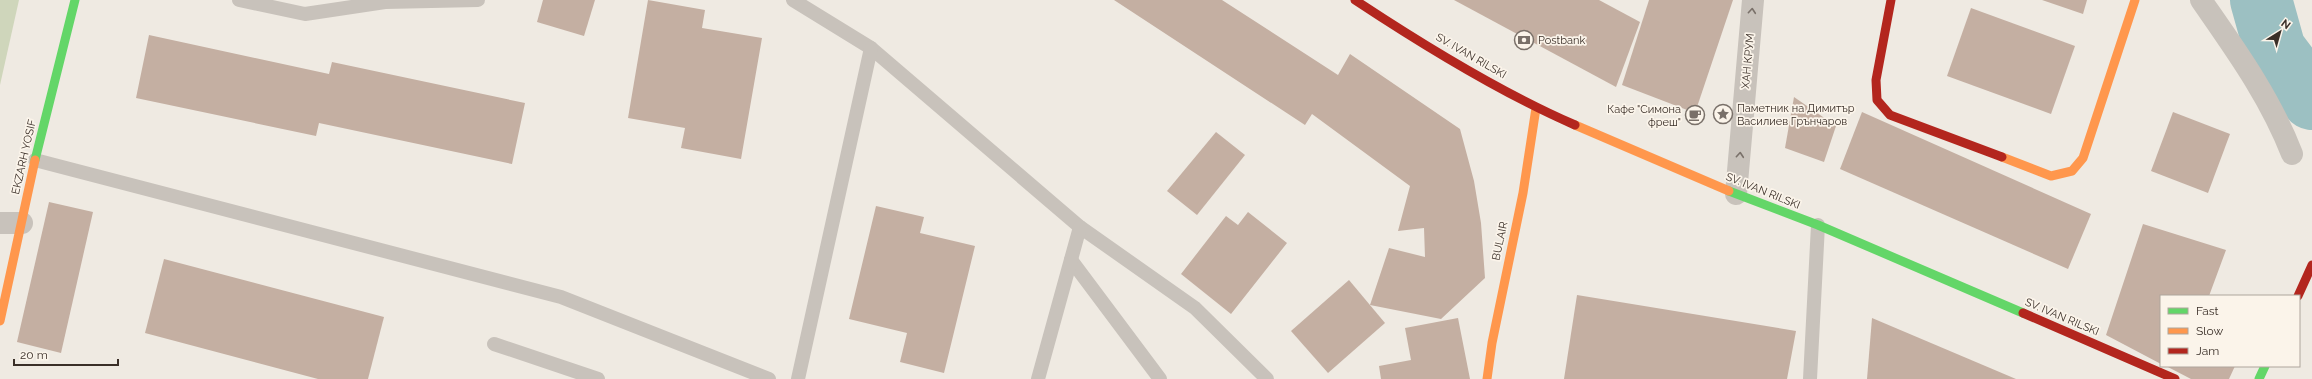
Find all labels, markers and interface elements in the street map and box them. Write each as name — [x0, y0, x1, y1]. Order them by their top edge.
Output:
one-way arrow — [1748, 8, 1757, 14]
north arrow — [2260, 12, 2300, 52]
text: N — [2278, 17, 2293, 32]
bank icon: Postbank — [1513, 29, 1535, 51]
street label: SV. IVAN RILSKI — [1433, 31, 1509, 81]
street label: ХАН КРУМ — [1739, 33, 1757, 89]
place label: Postbank — [1538, 34, 1585, 47]
place label: Паметник на Димитър Василиев Грънчаров — [1737, 102, 1855, 128]
place label: Кафе "Симона фреш" — [1607, 103, 1681, 129]
place icon: Паметник на Димитър Василиев Грънчаров — [1712, 103, 1734, 125]
cafe icon: Кафе "Симона фреш" — [1684, 104, 1706, 126]
street label: EKZARH YOSIF — [9, 118, 39, 196]
one-way arrow — [1735, 152, 1744, 158]
street label: SV. IVAN RILSKI — [1724, 170, 1802, 212]
street label: BULAIR — [1490, 220, 1510, 262]
legend — [2160, 295, 2300, 367]
street label: SV. IVAN RILSKI — [2023, 296, 2101, 338]
text: Fast — [2196, 304, 2219, 318]
text: Slow — [2196, 324, 2223, 338]
scale bar — [14, 341, 118, 367]
text: Jam — [2196, 344, 2219, 358]
text: 20 m — [20, 348, 48, 362]

